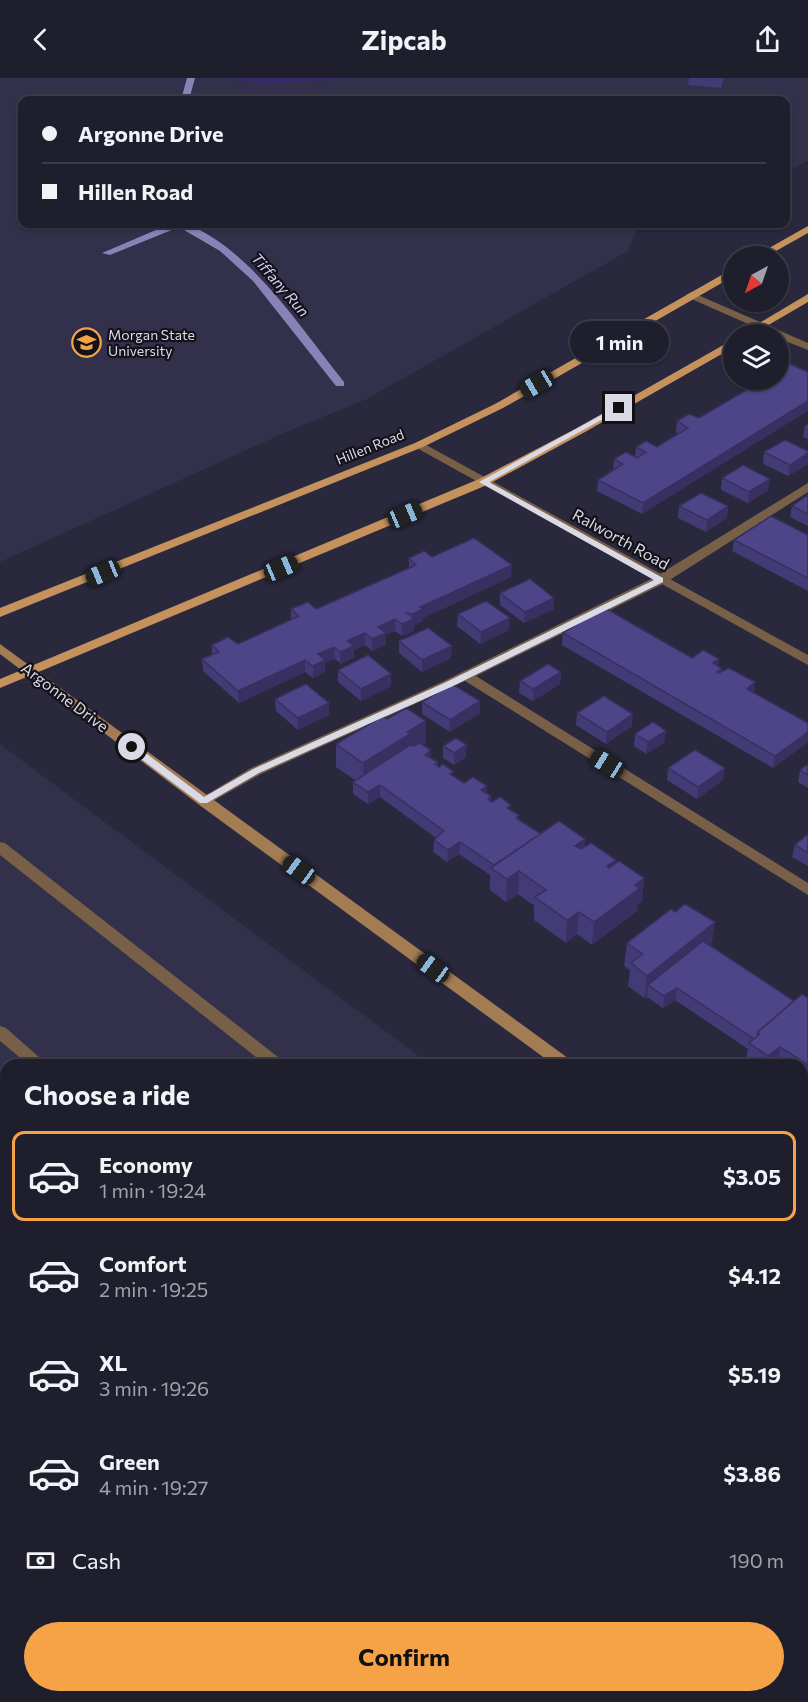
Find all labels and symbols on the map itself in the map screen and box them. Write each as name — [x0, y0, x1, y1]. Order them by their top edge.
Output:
north arrow — [723, 246, 789, 312]
water label: Tiffany Run — [248, 249, 313, 320]
callout: 1 min — [570, 321, 668, 363]
place label: Morgan State University — [108, 326, 195, 359]
school or university icon: Morgan State University — [71, 327, 103, 359]
car — [517, 367, 557, 401]
route end — [605, 394, 632, 421]
street label: Hillen Road — [333, 425, 406, 468]
car — [385, 500, 425, 530]
street label: Ralworth Road — [570, 504, 673, 573]
car — [261, 553, 301, 583]
car — [83, 558, 123, 588]
street label: Argonne Drive — [18, 658, 113, 735]
route start — [118, 733, 145, 760]
car — [587, 747, 627, 781]
car — [279, 852, 319, 888]
car — [413, 950, 453, 986]

